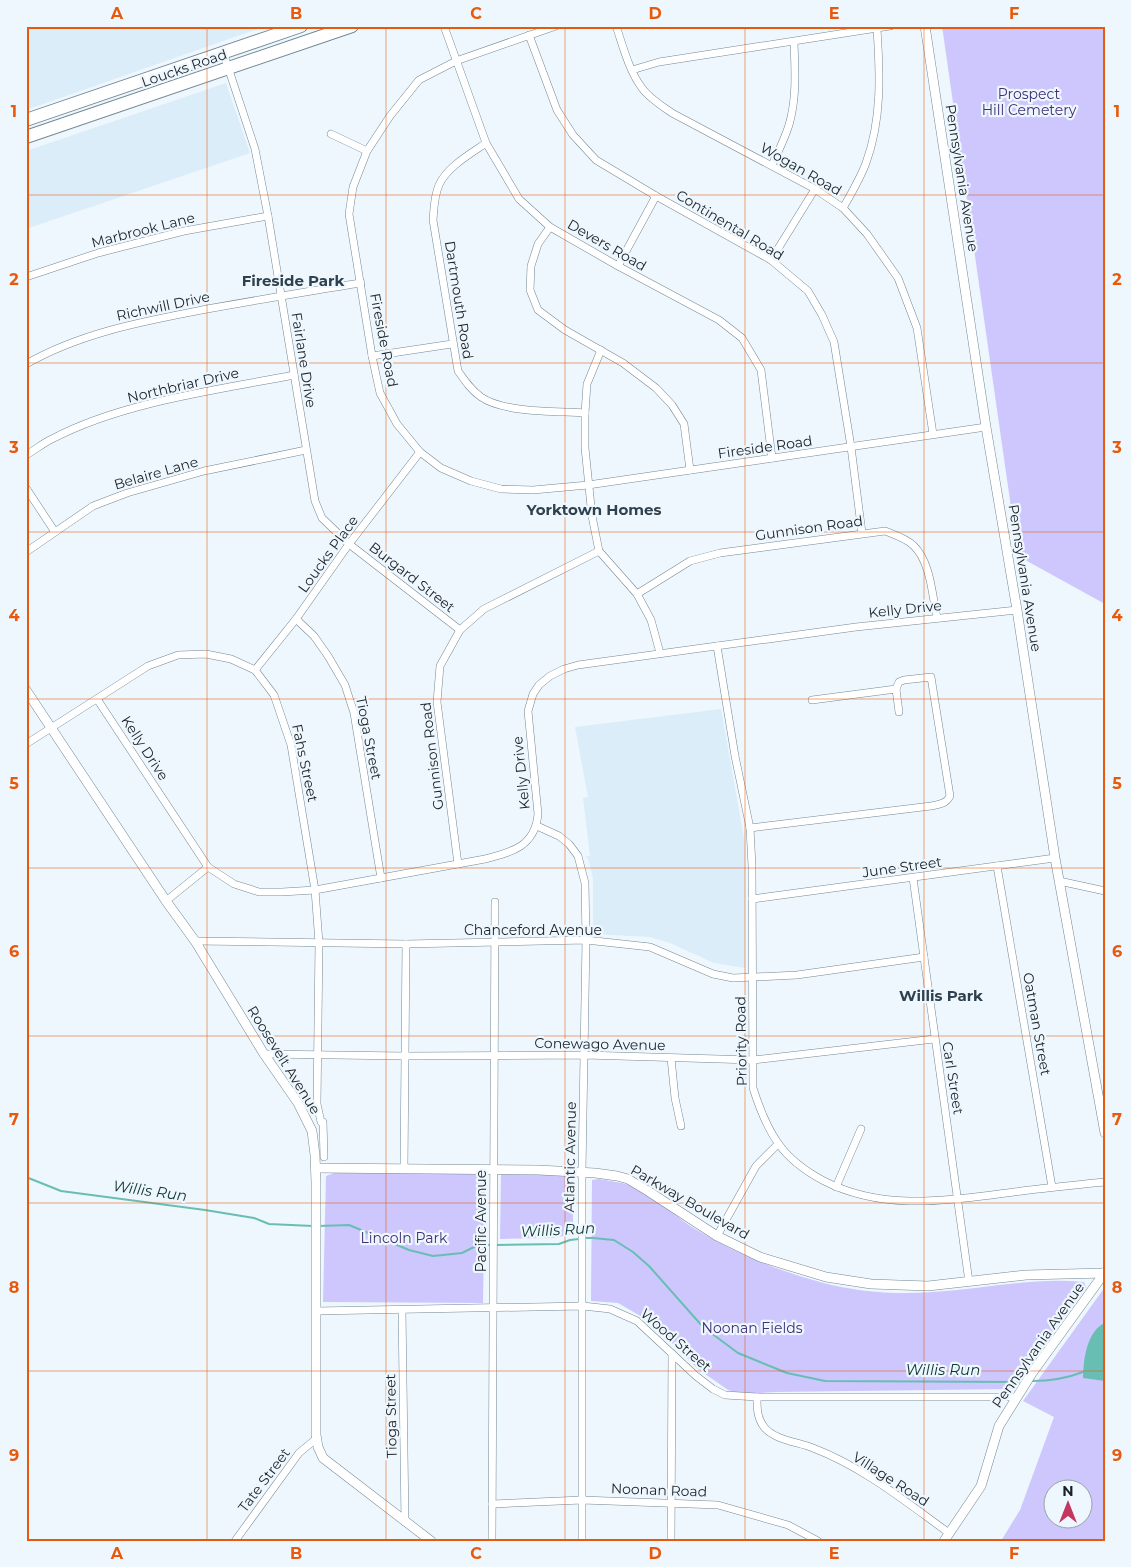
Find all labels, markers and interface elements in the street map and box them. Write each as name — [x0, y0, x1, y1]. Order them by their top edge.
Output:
text: A — [110, 4, 124, 23]
text: B — [290, 4, 302, 23]
text: C — [470, 4, 482, 23]
text: D — [648, 4, 662, 23]
text: E — [829, 4, 839, 23]
text: F — [1009, 4, 1019, 23]
street label: Loucks Road — [139, 45, 229, 91]
park label: Prospect Hill Cemetery — [982, 85, 1077, 119]
text: 1 — [11, 102, 17, 121]
text: 1 — [1114, 102, 1120, 121]
street label: Pennsylvania Avenue — [941, 103, 983, 253]
street label: Wogan Road — [757, 138, 845, 200]
street label: Continental Road — [673, 186, 787, 264]
street label: Marbrook Lane — [89, 208, 197, 252]
street label: Devers Road — [564, 215, 650, 275]
street label: Dartmouth Road — [441, 239, 477, 361]
text: 2 — [9, 270, 19, 289]
text: 2 — [1112, 270, 1122, 289]
district label: Fireside Park — [242, 271, 345, 290]
street label: Richwill Drive — [115, 287, 211, 325]
street label: Fireside Road — [366, 291, 402, 389]
street label: Fairlane Drive — [288, 311, 320, 409]
street label: Northbriar Drive — [125, 363, 241, 407]
street label: Fireside Road — [717, 431, 813, 463]
text: 3 — [8, 438, 19, 457]
text: 3 — [1111, 438, 1122, 457]
street label: Belaire Lane — [112, 452, 200, 494]
district label: Yorktown Homes — [525, 500, 662, 519]
street label: Pennsylvania Avenue — [1004, 503, 1046, 653]
street label: Loucks Place — [294, 512, 362, 596]
street label: Gunnison Road — [754, 512, 864, 544]
street label: Burgard Street — [365, 538, 459, 616]
street label: Kelly Drive — [868, 596, 942, 622]
text: 4 — [8, 606, 20, 625]
text: 4 — [1111, 606, 1123, 625]
street label: Tioga Street — [352, 695, 386, 781]
street label: Gunnison Road — [416, 701, 448, 811]
street label: Kelly Drive — [117, 712, 173, 784]
street label: Fahs Street — [288, 722, 322, 804]
street label: Kelly Drive — [508, 736, 534, 810]
text: 5 — [9, 774, 19, 793]
text: 5 — [1112, 774, 1122, 793]
street label: June Street — [860, 852, 943, 882]
street label: Chanceford Avenue — [464, 921, 602, 939]
text: 6 — [9, 942, 19, 961]
text: 6 — [1112, 942, 1122, 961]
street label: Oatman Street — [1019, 971, 1055, 1077]
district label: Willis Park — [899, 986, 983, 1005]
street label: Priority Road — [731, 996, 751, 1086]
street label: Roosevelt Avenue — [243, 1002, 325, 1118]
street label: Conewago Avenue — [534, 1034, 666, 1054]
street label: Carl Street — [938, 1040, 968, 1116]
street label: Atlantic Avenue — [560, 1101, 580, 1213]
text: 7 — [9, 1110, 19, 1129]
text: 7 — [1112, 1110, 1122, 1129]
street label: Parkway Boulevard — [627, 1161, 753, 1243]
street label: Pacific Avenue — [472, 1170, 490, 1272]
water label: Willis Run — [112, 1176, 188, 1205]
water label: Willis Run — [520, 1218, 596, 1241]
park label: Lincoln Park — [361, 1229, 448, 1247]
text: 8 — [9, 1278, 19, 1297]
text: 8 — [1112, 1278, 1122, 1297]
street label: Pennsylvania Avenue — [988, 1279, 1088, 1411]
street label: Wood Street — [637, 1304, 715, 1376]
park label: Noonan Fields — [702, 1319, 803, 1337]
water label: Willis Run — [906, 1360, 980, 1379]
street label: Tioga Street — [381, 1373, 401, 1458]
street label: Tate Street — [234, 1444, 294, 1516]
text: 9 — [9, 1446, 19, 1465]
text: 9 — [1112, 1446, 1122, 1465]
street label: Village Road — [849, 1448, 933, 1510]
street label: Noonan Road — [611, 1479, 707, 1501]
north arrow — [1044, 1480, 1094, 1530]
text: N — [1062, 1482, 1074, 1500]
text: A — [110, 1544, 124, 1563]
text: B — [290, 1544, 302, 1563]
text: C — [470, 1544, 482, 1563]
text: D — [648, 1544, 662, 1563]
text: E — [829, 1544, 839, 1563]
text: F — [1009, 1544, 1019, 1563]

